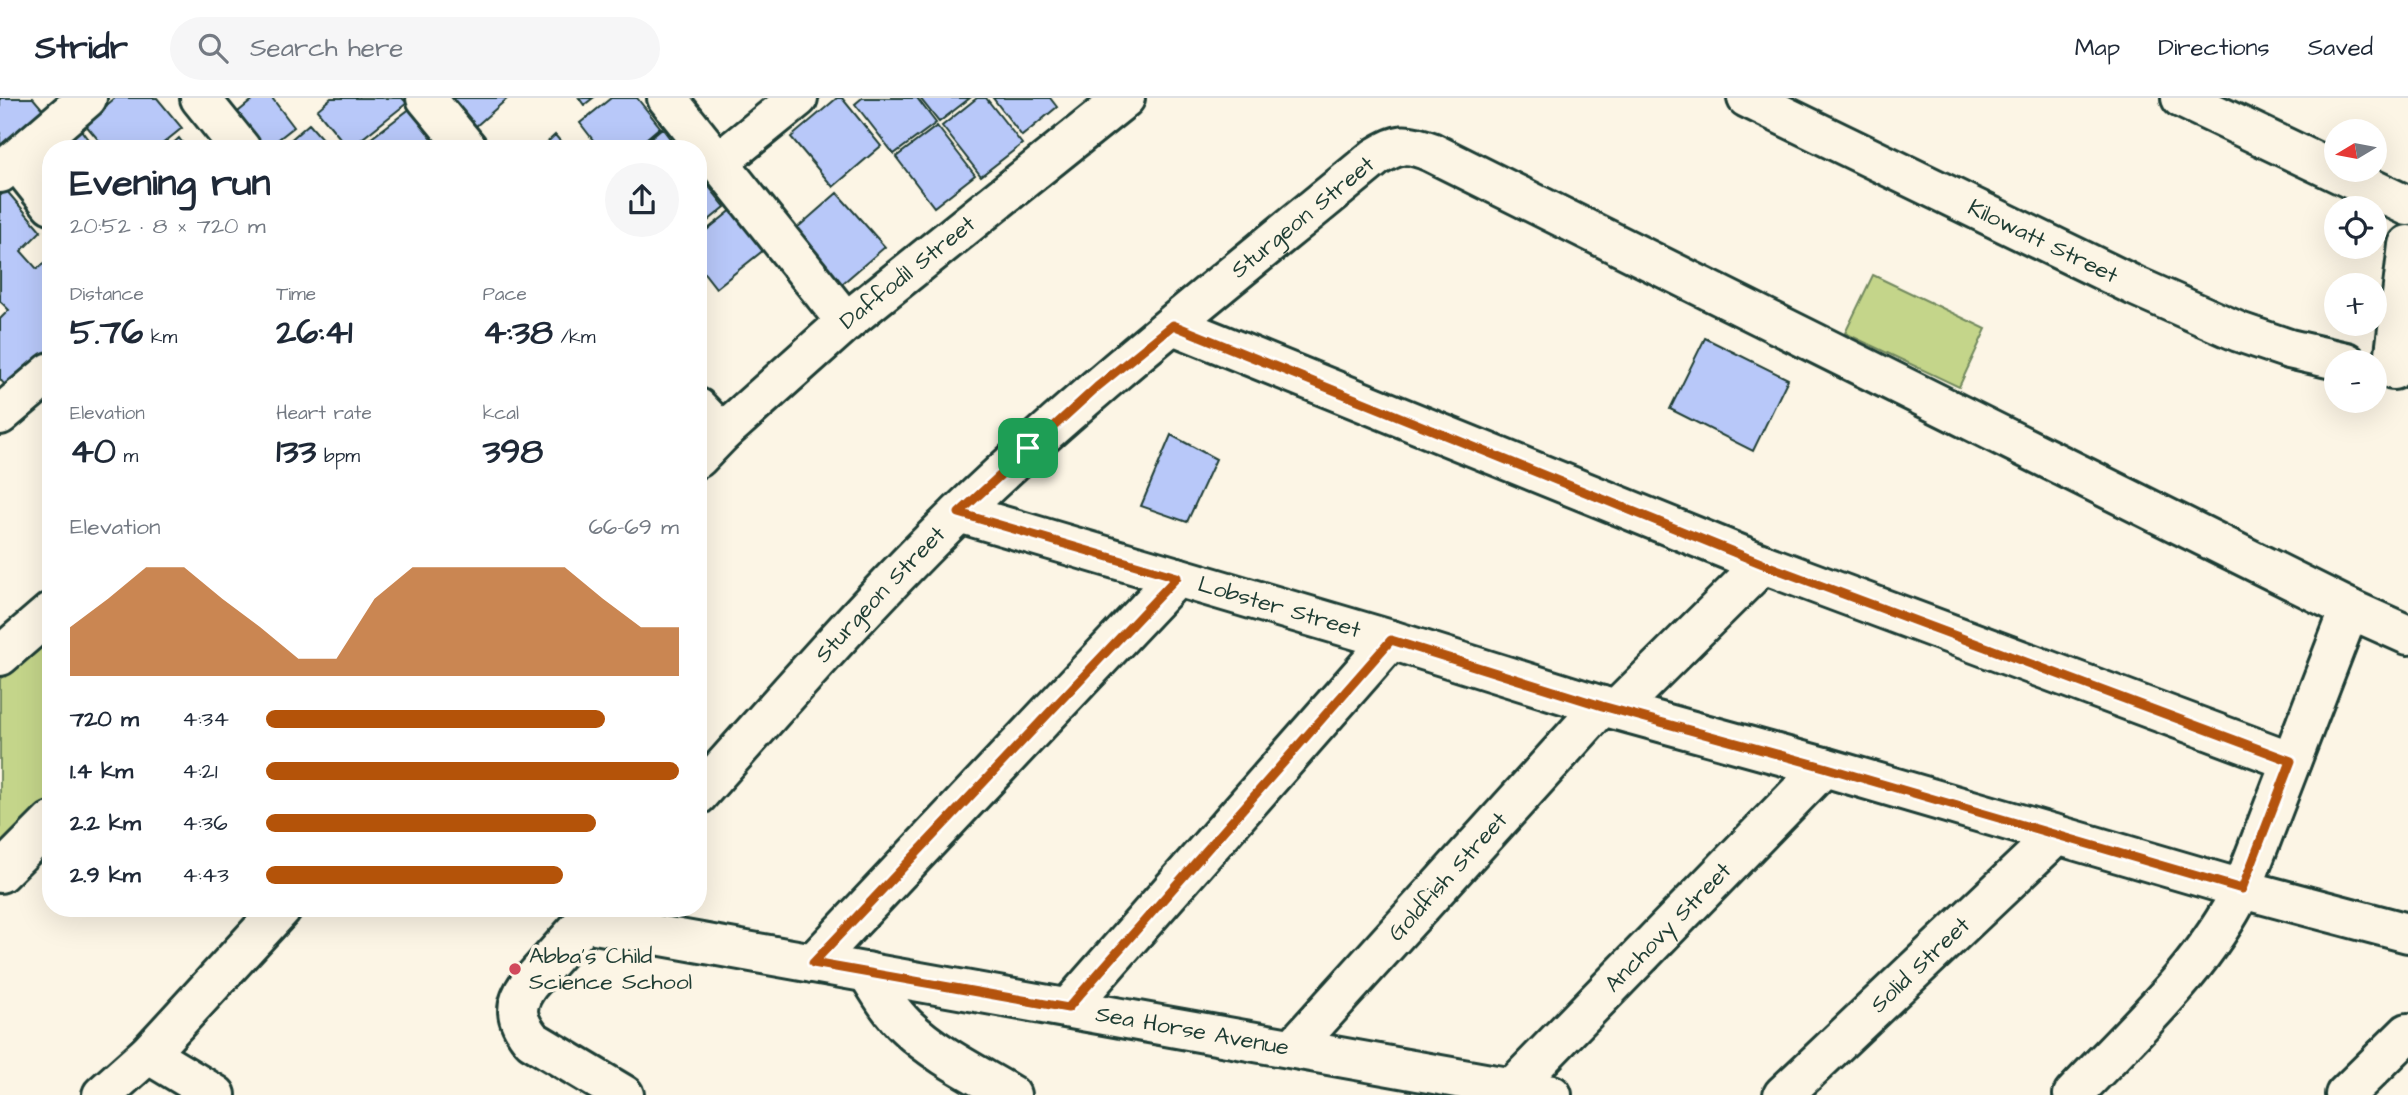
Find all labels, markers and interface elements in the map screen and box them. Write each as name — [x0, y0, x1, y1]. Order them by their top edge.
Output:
search box — [170, 17, 660, 80]
text: Stridr — [35, 25, 128, 71]
icon: search — [194, 29, 232, 67]
text: Search here — [250, 30, 403, 66]
text: Map — [2075, 31, 2120, 65]
text: Directions — [2158, 31, 2270, 65]
text: Saved — [2308, 31, 2373, 65]
north arrow — [2324, 119, 2387, 182]
map controls — [2324, 119, 2387, 413]
street label: Sturgeon Street — [1224, 148, 1382, 286]
text: Evening run — [70, 158, 271, 210]
button: share — [605, 163, 679, 237]
street label: Kilowatt Street — [1963, 191, 2124, 292]
button: locate — [2324, 196, 2387, 259]
street label: Daffodil Street — [833, 208, 983, 337]
text: 20:52 · 8 × 720 m — [70, 210, 266, 242]
button: + — [2324, 273, 2387, 336]
text: Distance — [70, 281, 144, 308]
text: Time — [276, 281, 316, 308]
text: Pace — [483, 281, 527, 308]
text: 5.76 — [70, 308, 143, 357]
text: 26:41 — [276, 308, 352, 357]
text: 4:38 — [483, 308, 553, 357]
text: km — [143, 324, 177, 351]
text: /km — [553, 324, 596, 351]
button: − — [2324, 350, 2387, 413]
text: Elevation — [70, 400, 145, 427]
text: Heart rate — [276, 400, 372, 427]
text: kcal — [483, 400, 519, 427]
pin — [998, 418, 1058, 478]
text: 40 — [70, 427, 116, 476]
text: 133 — [276, 427, 316, 476]
text: 398 — [483, 427, 543, 476]
icon: arrive — [1009, 429, 1047, 467]
text: m — [116, 443, 138, 470]
text: bpm — [316, 443, 360, 470]
text: Elevation — [70, 511, 161, 543]
text: 66–69 m — [588, 511, 679, 543]
street label: Sturgeon Street — [808, 518, 953, 670]
street label: Lobster Street — [1194, 568, 1365, 646]
text: 720 m — [70, 703, 139, 735]
text: 4:34 — [182, 703, 229, 735]
text: 1.4 km — [70, 755, 133, 787]
text: 4:21 — [182, 755, 218, 787]
street label: Goldfish Street — [1381, 804, 1515, 948]
text: 2.2 km — [70, 807, 141, 839]
text: 4:36 — [182, 807, 228, 839]
street label: Anchovy Street — [1597, 855, 1739, 999]
text: 2.9 km — [70, 859, 141, 891]
text: 4:43 — [182, 859, 229, 891]
street label: Solid Street — [1863, 909, 1978, 1020]
place label: Abba's Child Science School — [529, 940, 692, 998]
marker: Abba's Child Science School — [507, 961, 523, 977]
street label: Sea Horse Avenue — [1093, 998, 1292, 1064]

